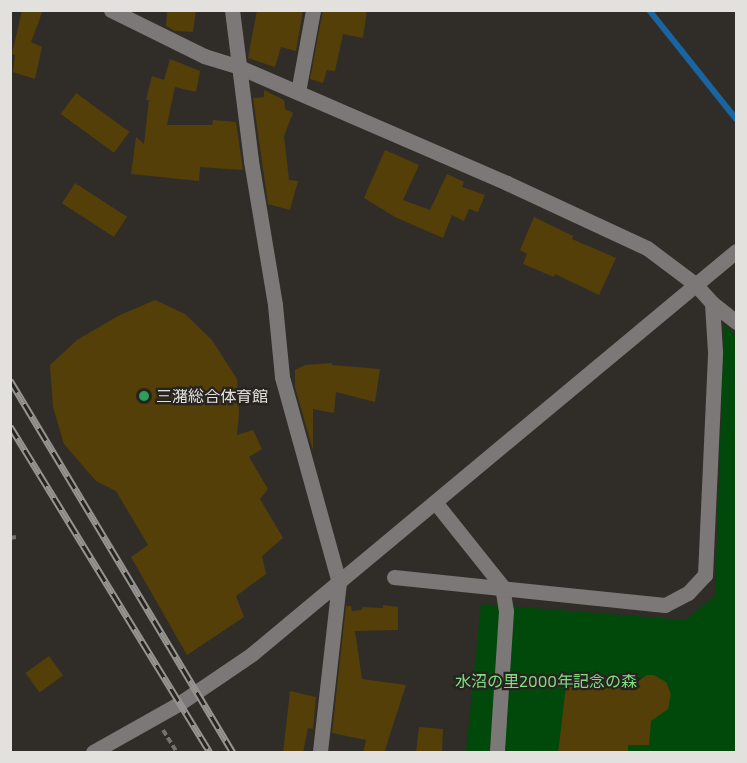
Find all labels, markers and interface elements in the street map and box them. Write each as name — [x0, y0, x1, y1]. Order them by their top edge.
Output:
place label: 三潴総合体育館 — [156, 386, 268, 406]
marker: 三潴総合体育館 — [137, 389, 151, 403]
park label: 水沼の里2000年記念の森 — [455, 671, 637, 691]

